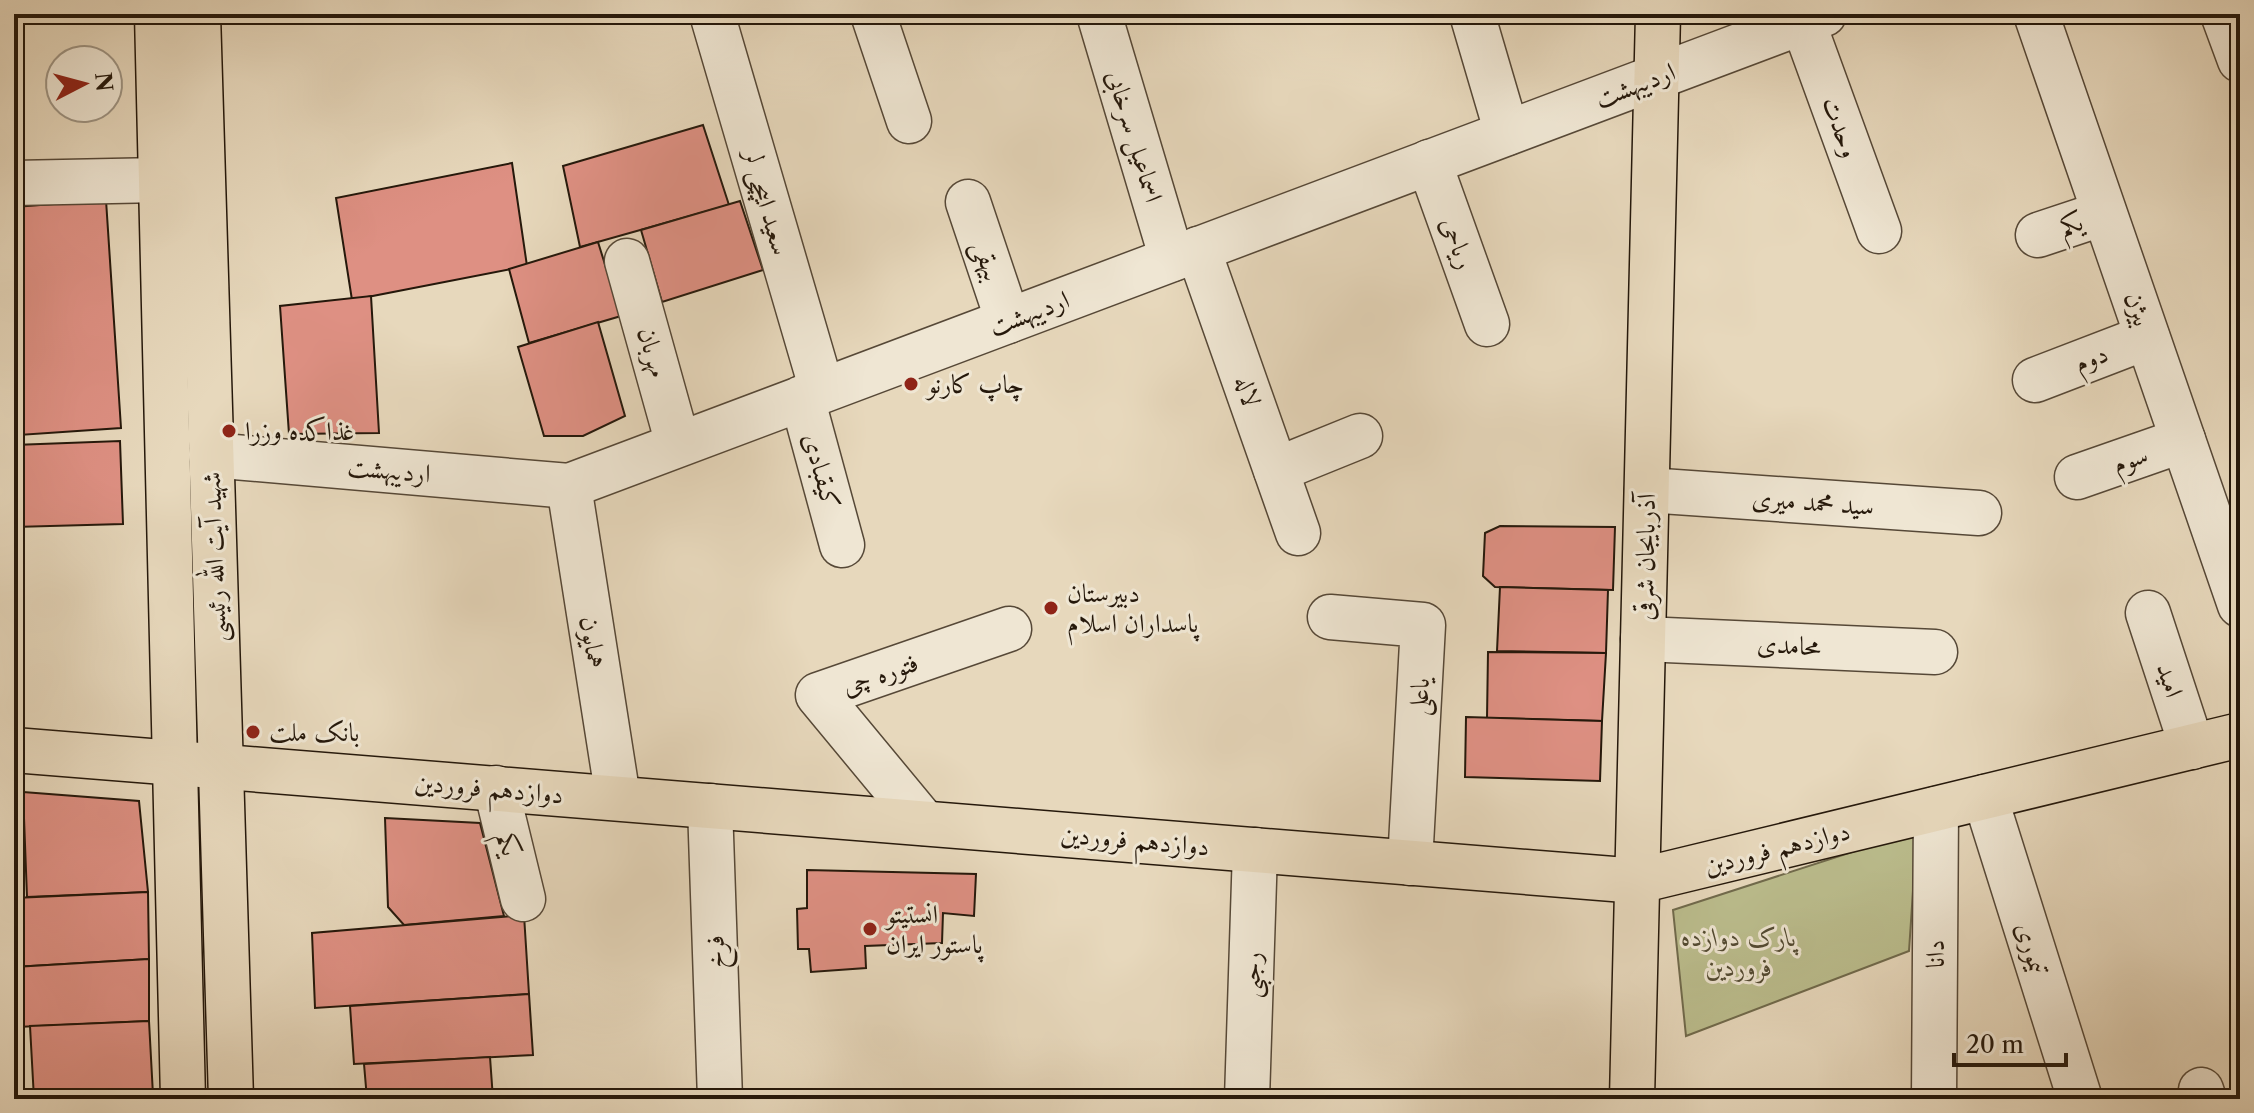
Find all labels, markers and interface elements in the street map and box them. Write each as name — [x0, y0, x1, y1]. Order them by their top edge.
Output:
north arrow — [44, 44, 124, 124]
street label: اردیبهشت — [1590, 55, 1680, 116]
street label: اسماعیل سرخابی — [1097, 66, 1170, 207]
text: N — [89, 71, 118, 93]
street label: وحدت — [1815, 92, 1867, 162]
street label: سعید ایپچی لر — [734, 143, 797, 259]
street label: یکم — [2055, 205, 2092, 251]
street label: ریاحی — [1434, 213, 1482, 273]
street label: بیهقی — [963, 236, 1010, 287]
street label: اردیبهشت — [984, 283, 1074, 344]
street label: بیژن — [2117, 288, 2159, 330]
street label: مهربان — [630, 323, 675, 381]
street label: دوم — [2069, 337, 2115, 386]
place label: چاپ کارنو — [924, 368, 1024, 402]
street label: لاله — [1228, 371, 1268, 411]
marker: چاپ کارنو — [902, 375, 920, 393]
place label: غذاکده وزرا — [245, 415, 354, 447]
marker: غذاکده وزرا — [220, 422, 238, 440]
street label: کیقبادی — [797, 430, 847, 512]
street label: سوم — [2108, 438, 2154, 487]
street label: اردیبهشت — [346, 450, 432, 491]
street label: شهید آیت الله رئیسی — [191, 471, 236, 643]
street label: سید محمد میری — [1751, 482, 1875, 522]
street label: آذربایجان شرقی — [1628, 491, 1663, 621]
place label: دبیرستان پاسداران اسلام — [1067, 577, 1200, 646]
marker: دبیرستان پاسداران اسلام — [1042, 599, 1060, 617]
street label: همایون — [572, 614, 613, 670]
street label: محامدی — [1756, 627, 1822, 663]
street label: فتوره چی — [838, 646, 923, 703]
street label: امید — [2149, 659, 2191, 701]
street label: یاعلی — [1402, 675, 1439, 717]
place label: بانک ملت — [269, 716, 359, 748]
marker: بانک ملت — [244, 723, 262, 741]
street label: دوازدهم فروردین — [412, 766, 565, 819]
street label: دوازدهم فروردین — [1701, 814, 1856, 890]
street label: دوازدهم فروردین — [1058, 818, 1211, 871]
street label: یکم — [482, 829, 528, 863]
place label: انستیتو پاستور ایران — [883, 898, 984, 963]
street label: تیموری — [2008, 918, 2056, 980]
marker: انستیتو پاستور ایران — [861, 920, 879, 938]
park label: پارک دوازده فروردین — [1681, 921, 1799, 984]
street label: فرخ — [698, 934, 740, 969]
street label: دانا — [1919, 940, 1951, 968]
street label: رجبی — [1234, 951, 1273, 999]
scale bar — [1954, 1017, 2066, 1067]
text: 20 m — [1966, 1030, 2024, 1059]

